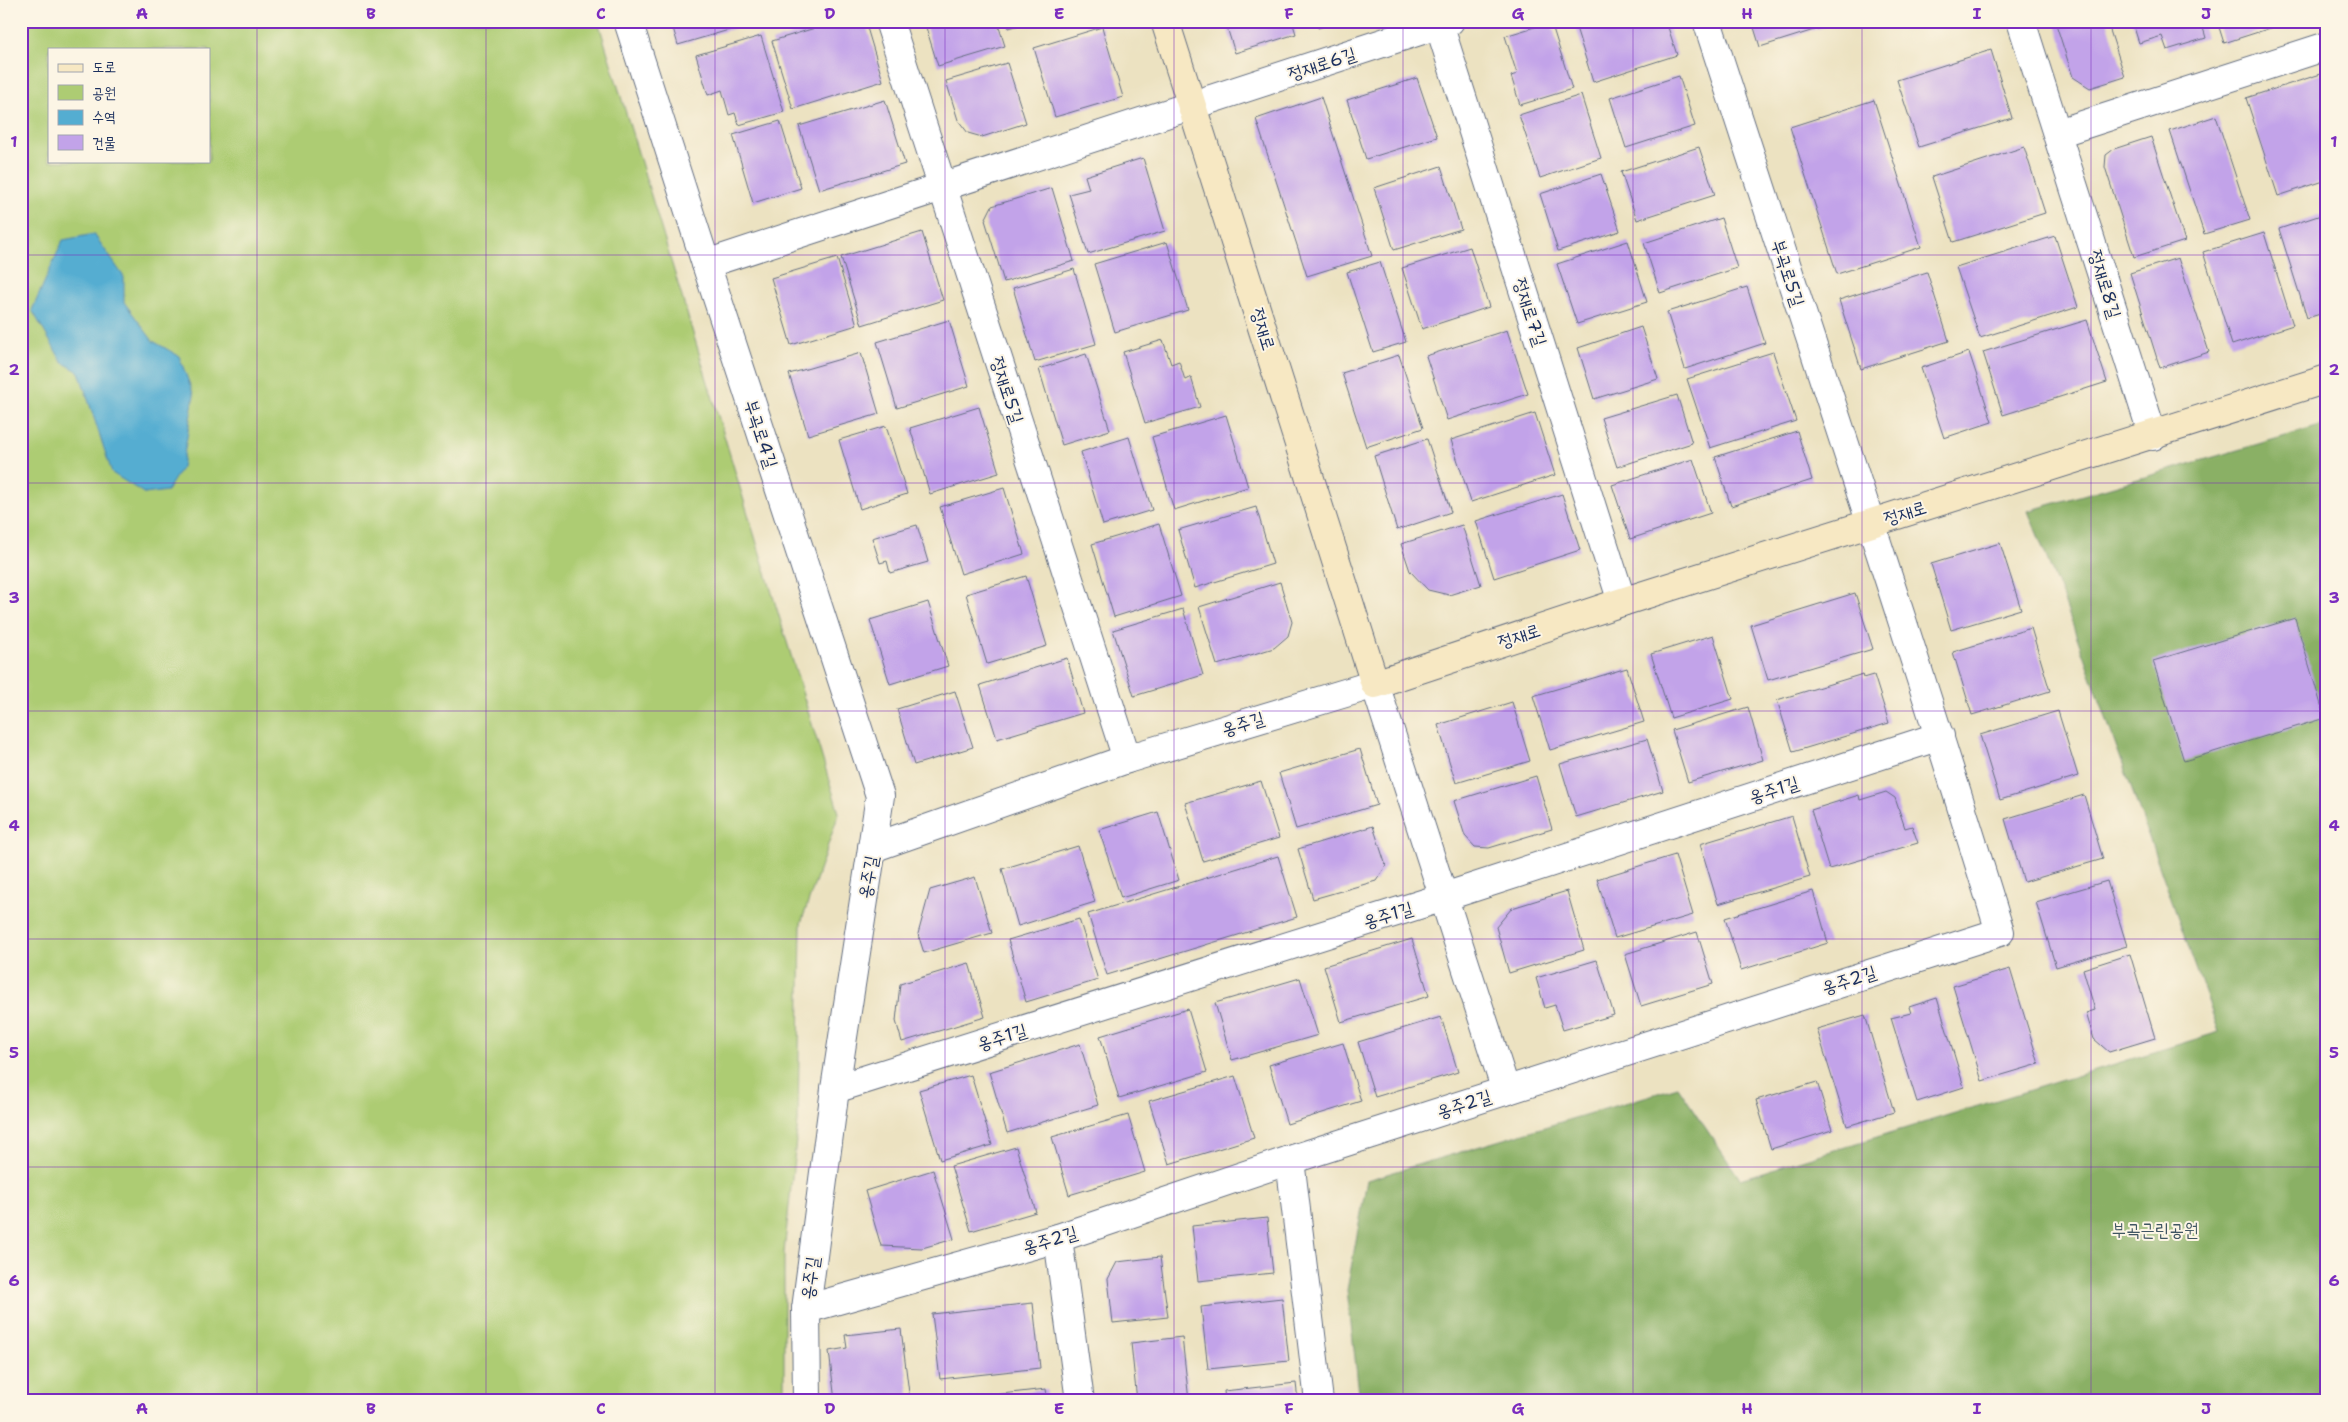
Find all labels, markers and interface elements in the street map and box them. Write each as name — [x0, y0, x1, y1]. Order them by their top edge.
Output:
text: A — [136, 3, 148, 24]
text: B — [366, 3, 376, 24]
text: C — [596, 3, 606, 24]
text: D — [824, 3, 836, 24]
text: E — [1054, 3, 1064, 24]
text: F — [1284, 3, 1294, 24]
text: G — [1512, 3, 1525, 24]
text: H — [1741, 3, 1753, 24]
text: I — [1973, 3, 1982, 24]
text: J — [2201, 3, 2211, 24]
street label: 정재로6길 — [1285, 42, 1360, 86]
legend — [48, 48, 210, 162]
text: 도로 — [92, 57, 116, 77]
text: 공원 — [92, 83, 116, 103]
text: 수역 — [92, 107, 116, 127]
text: 1 — [10, 131, 18, 152]
text: 1 — [2330, 131, 2338, 152]
text: 건물 — [92, 133, 116, 153]
street label: 부곡로5길 — [1766, 236, 1810, 310]
street label: 정재로8길 — [2083, 247, 2127, 322]
street label: 정재로7길 — [1508, 275, 1552, 350]
street label: 정재로 — [1245, 305, 1281, 353]
street label: 정재로5길 — [985, 353, 1029, 427]
text: 2 — [8, 359, 20, 380]
text: 2 — [2328, 359, 2340, 380]
street label: 부곡로4길 — [739, 397, 783, 472]
street label: 정재로 — [1881, 495, 1929, 531]
text: 3 — [8, 587, 20, 608]
text: 3 — [2328, 587, 2340, 608]
street label: 정재로 — [1495, 618, 1543, 654]
street label: 옹주길 — [1219, 706, 1268, 742]
street label: 옹주1길 — [1746, 771, 1802, 809]
text: 4 — [8, 815, 20, 836]
text: 4 — [2328, 815, 2340, 836]
street label: 옹주길 — [852, 853, 884, 900]
street label: 옹주1길 — [1360, 896, 1416, 934]
street label: 옹주2길 — [1819, 960, 1880, 1000]
street label: 옹주1길 — [974, 1018, 1030, 1056]
text: 5 — [9, 1042, 19, 1063]
text: 5 — [2329, 1042, 2339, 1063]
street label: 옹주2길 — [1434, 1084, 1495, 1124]
park label: 부곡근린공원 — [2112, 1218, 2198, 1242]
street label: 옹주2길 — [1020, 1220, 1081, 1260]
street label: 옹주길 — [795, 1254, 825, 1301]
text: 6 — [8, 1270, 20, 1291]
text: 6 — [2328, 1270, 2340, 1291]
text: A — [136, 1398, 148, 1419]
text: B — [366, 1398, 376, 1419]
text: C — [596, 1398, 606, 1419]
text: D — [824, 1398, 836, 1419]
text: E — [1054, 1398, 1064, 1419]
text: F — [1284, 1398, 1294, 1419]
text: G — [1512, 1398, 1525, 1419]
text: H — [1741, 1398, 1753, 1419]
text: I — [1973, 1398, 1982, 1419]
text: J — [2201, 1398, 2211, 1419]

